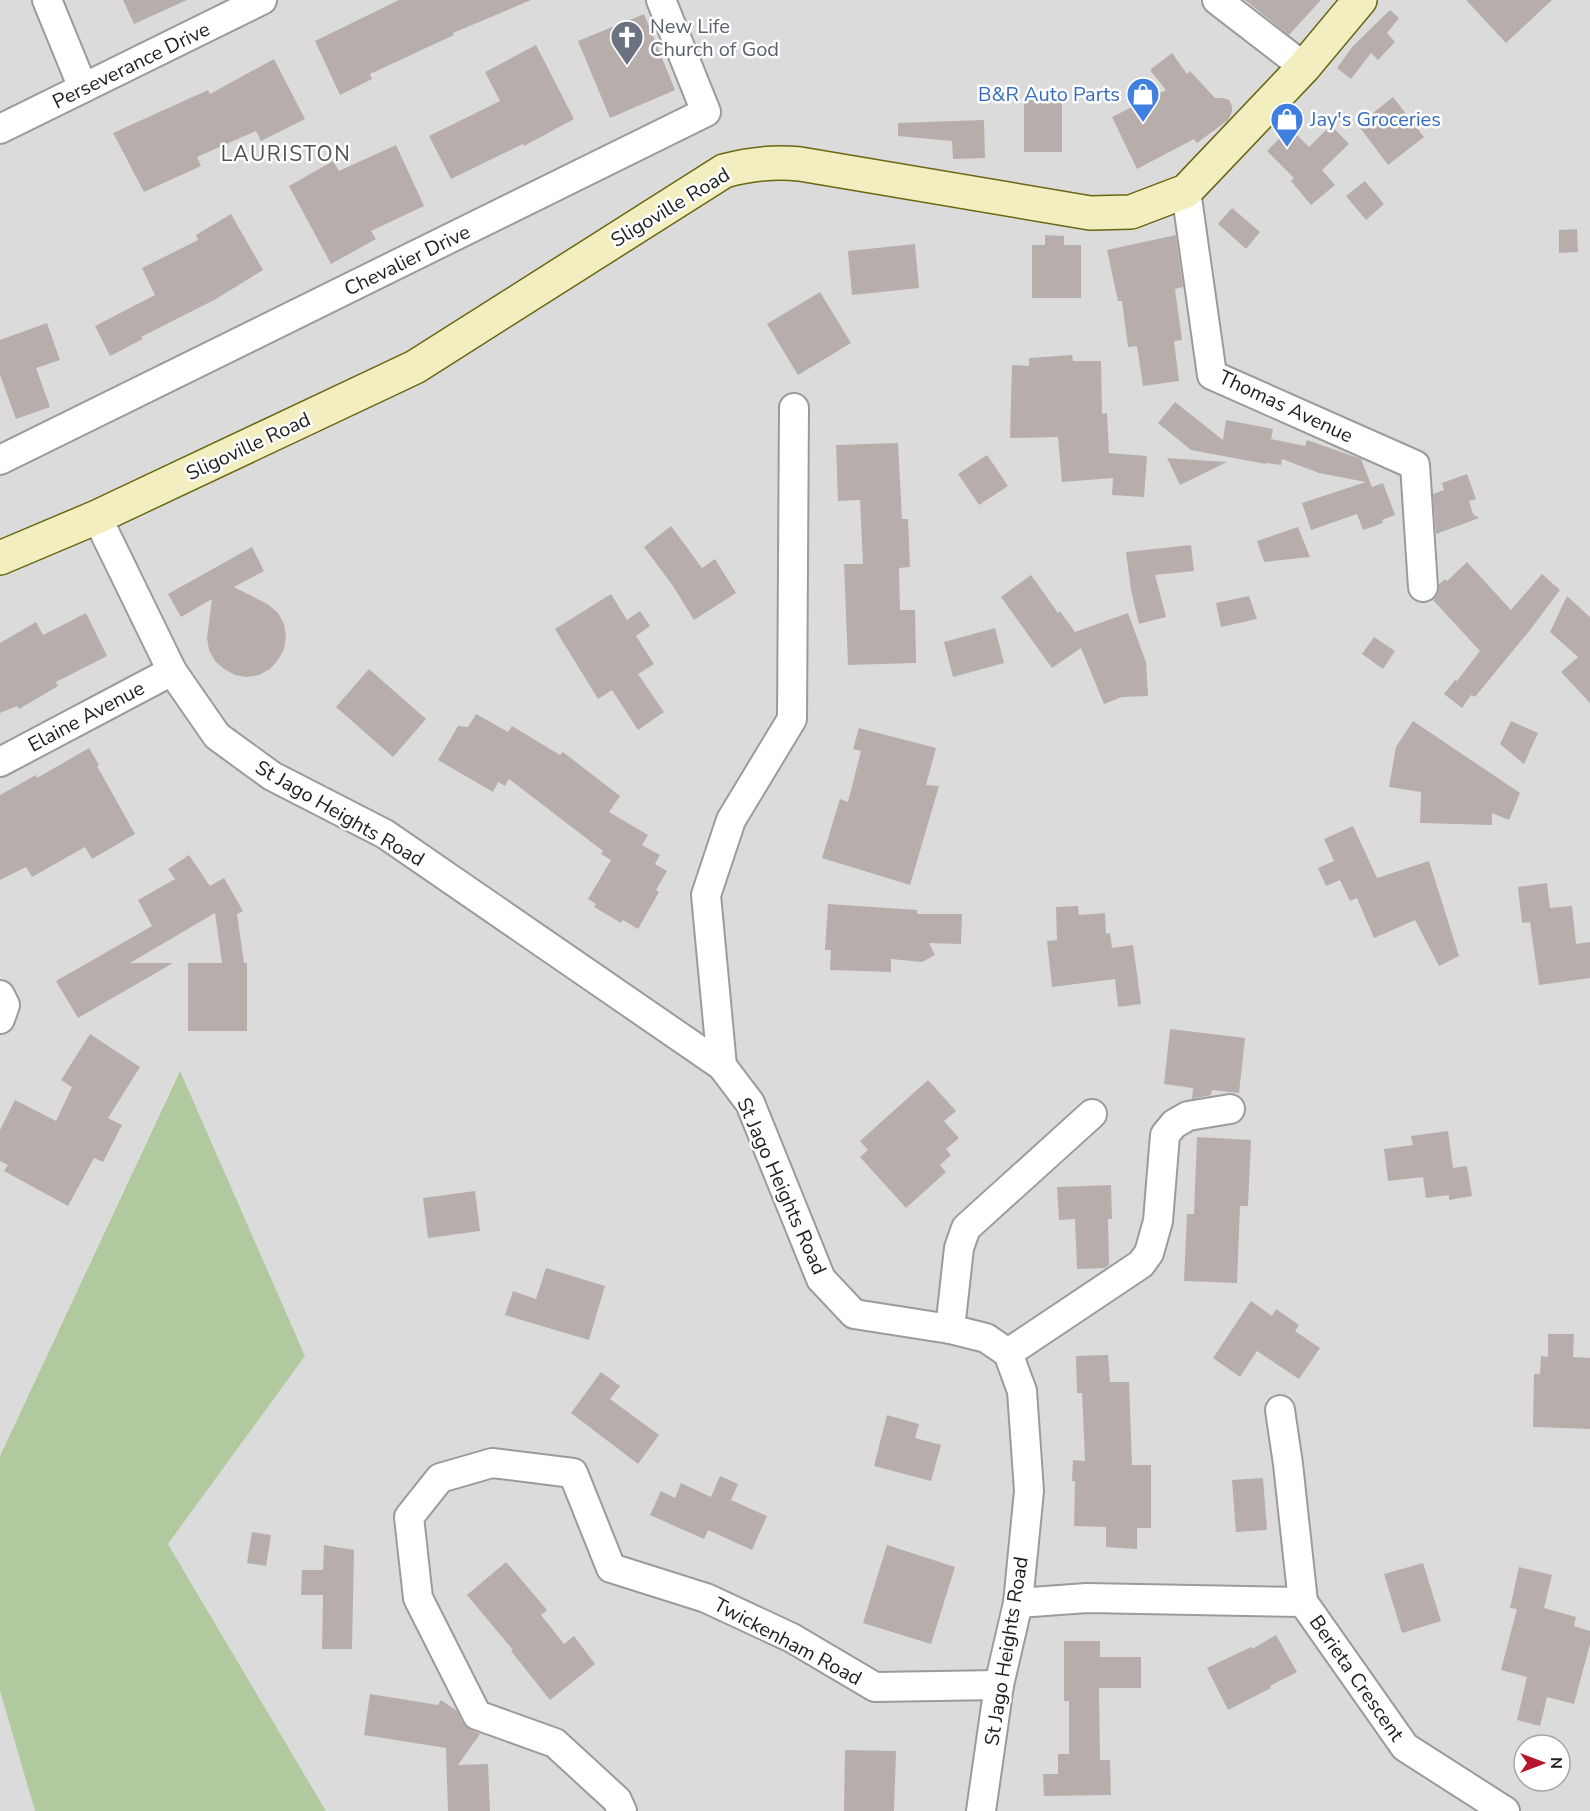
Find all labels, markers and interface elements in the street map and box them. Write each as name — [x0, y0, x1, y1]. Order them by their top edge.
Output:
place label: New Life Church of God — [650, 13, 779, 63]
street label: Perseverance Drive — [48, 16, 214, 115]
church icon: New Life Church of God — [609, 19, 645, 66]
shop icon: B&R Auto Parts — [1125, 76, 1161, 123]
place label: B&R Auto Parts — [978, 81, 1120, 108]
shop icon: Jay's Groceries — [1269, 101, 1305, 148]
place label: Jay's Groceries — [1309, 106, 1441, 133]
district label: LAURISTON — [221, 140, 351, 168]
street label: Sligoville Road — [606, 161, 735, 254]
street label: Chevalier Drive — [340, 218, 475, 303]
street label: Thomas Avenue — [1214, 364, 1357, 449]
street label: Sligoville Road — [182, 406, 315, 487]
street label: Elaine Avenue — [23, 674, 149, 758]
street label: St Jago Heights Road — [250, 754, 429, 873]
street label: St Jago Heights Road — [730, 1093, 833, 1279]
street label: St Jago Heights Road — [978, 1554, 1035, 1748]
street label: Twickenham Road — [709, 1591, 866, 1692]
street label: Berieta Crescent — [1303, 1610, 1411, 1748]
north arrow — [1512, 1733, 1572, 1793]
text: N — [1545, 1757, 1567, 1769]

